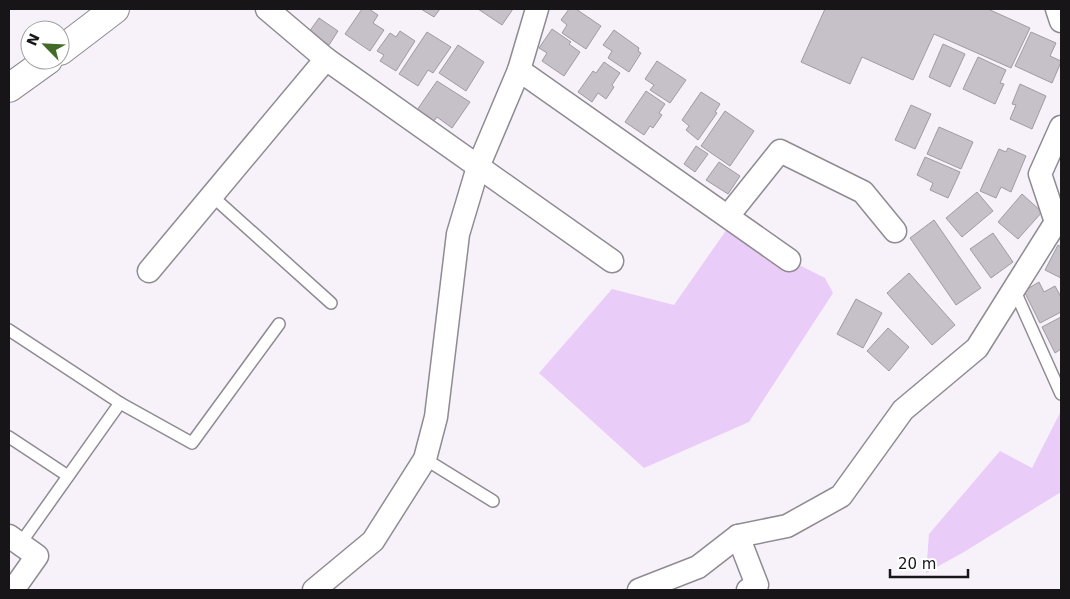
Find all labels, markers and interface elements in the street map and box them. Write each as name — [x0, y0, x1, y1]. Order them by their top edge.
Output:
north arrow — [20, 20, 70, 70]
text: N — [23, 31, 43, 48]
scale bar — [890, 546, 968, 578]
text: 20 m — [898, 555, 936, 573]

